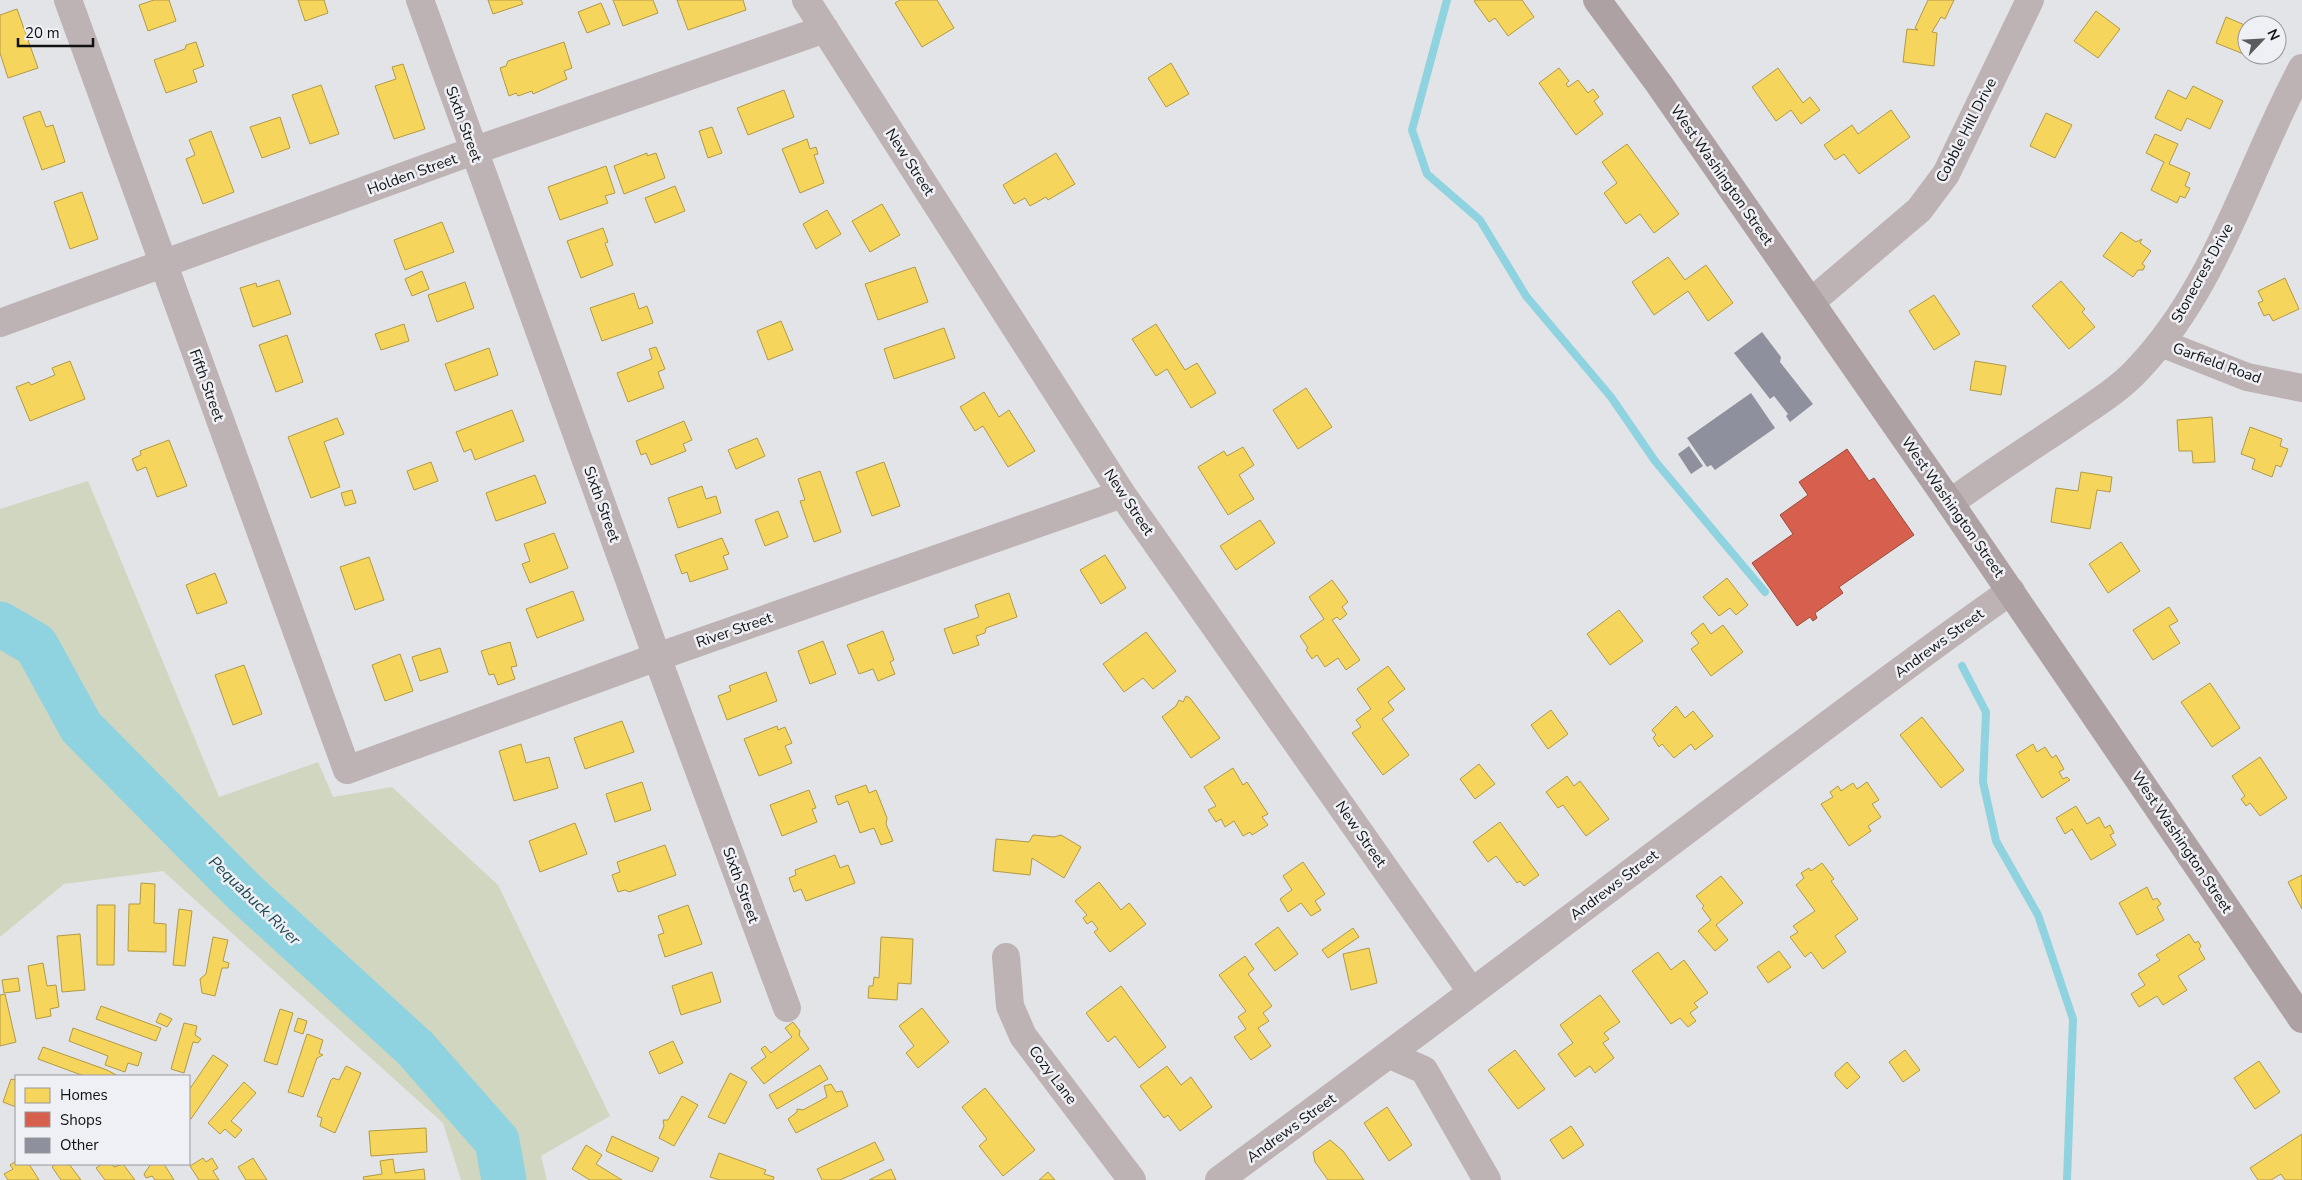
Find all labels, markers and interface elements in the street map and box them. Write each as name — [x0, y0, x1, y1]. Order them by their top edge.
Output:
scale bar — [18, 15, 92, 47]
north arrow — [2237, 15, 2287, 65]
text: 20 m — [25, 23, 60, 43]
text: N — [2263, 26, 2284, 43]
street label: Cobble Hill Drive — [1931, 74, 2001, 186]
street label: Sixth Street — [441, 83, 487, 165]
street label: West Washington Street — [1666, 101, 1778, 250]
street label: New Street — [881, 125, 940, 200]
street label: Holden Street — [364, 148, 460, 199]
street label: Stonecrest Drive — [2166, 219, 2238, 326]
street label: Garfield Road — [2170, 338, 2264, 388]
street label: Fifth Street — [185, 346, 229, 424]
street label: West Washington Street — [1897, 433, 2009, 582]
street label: Sixth Street — [579, 463, 625, 545]
street label: New Street — [1099, 465, 1159, 540]
street label: Andrews Street — [1890, 603, 1988, 682]
street label: River Street — [693, 607, 775, 652]
street label: West Washington Street — [2127, 767, 2237, 917]
street label: New Street — [1331, 797, 1392, 872]
street label: Sixth Street — [718, 844, 764, 926]
street label: Andrews Street — [1566, 845, 1663, 925]
water label: Pequabuck River — [204, 851, 306, 951]
street label: Cozy Lane — [1024, 1041, 1082, 1109]
legend — [15, 1075, 190, 1165]
text: Homes — [60, 1085, 108, 1105]
street label: Andrews Street — [1242, 1088, 1340, 1167]
text: Shops — [60, 1110, 102, 1130]
text: Other — [60, 1135, 99, 1155]

